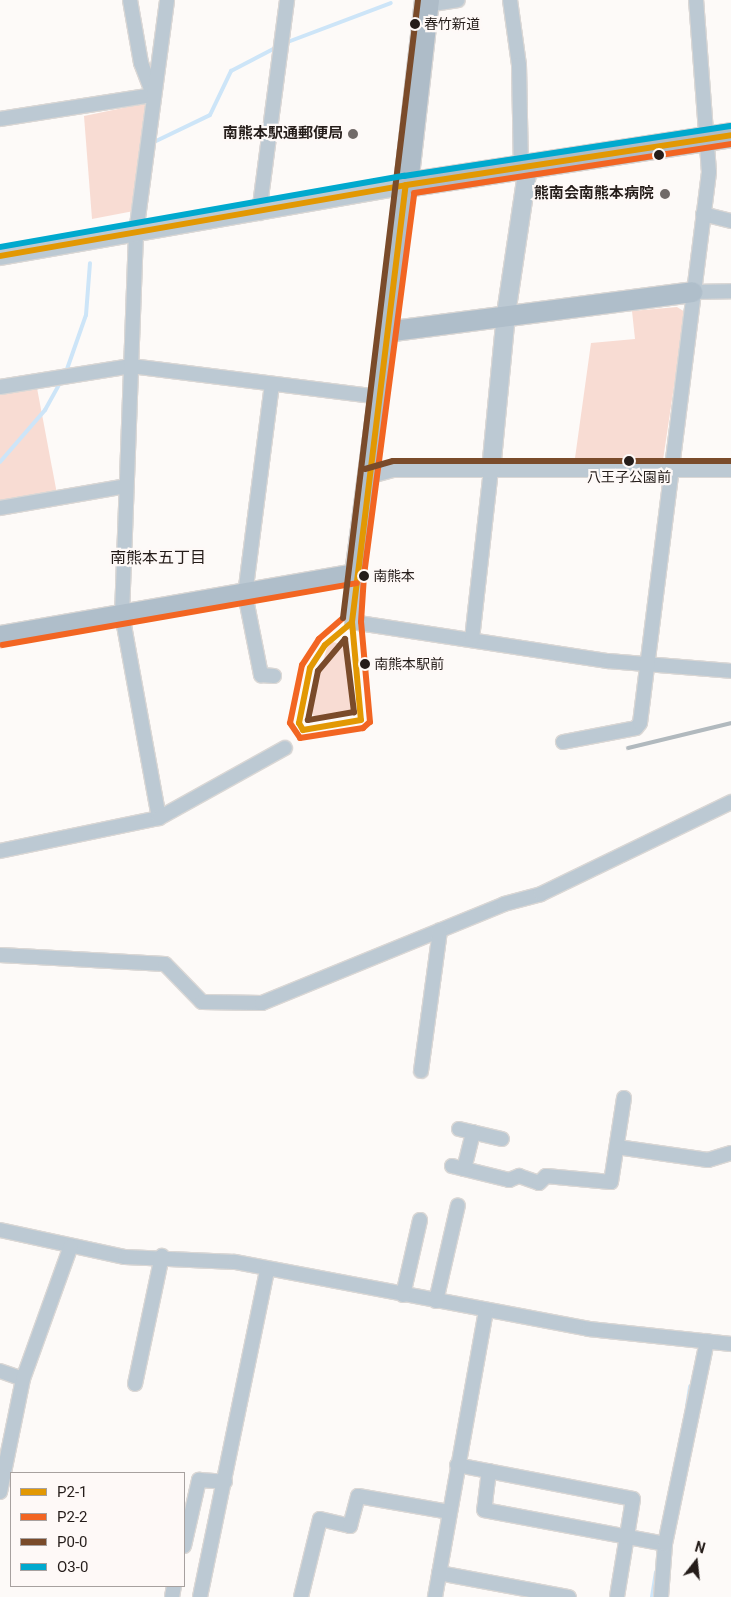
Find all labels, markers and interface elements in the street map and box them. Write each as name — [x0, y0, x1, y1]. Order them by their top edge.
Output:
place label: 春竹新道 — [424, 16, 480, 32]
marker: 春竹新道 — [410, 19, 420, 29]
place label: 南熊本駅通郵便局 — [223, 125, 343, 143]
marker: 南熊本駅通郵便局 — [347, 128, 359, 140]
unlabelled marker — [654, 150, 664, 160]
place label: 熊南会南熊本病院 — [534, 185, 654, 203]
marker: 熊南会南熊本病院 — [658, 187, 672, 201]
marker: 八王子公園前 — [624, 456, 634, 466]
place label: 八王子公園前 — [587, 469, 671, 485]
district label: 南熊本五丁目 — [110, 548, 206, 568]
place label: 南熊本 — [373, 568, 415, 584]
marker: 南熊本 — [359, 571, 369, 581]
place label: 南熊本駅前 — [374, 656, 444, 672]
marker: 南熊本駅前 — [360, 659, 370, 669]
legend — [10, 1472, 185, 1587]
text: P2-1 — [57, 1483, 87, 1501]
text: P2-2 — [57, 1508, 87, 1526]
text: P0-0 — [57, 1533, 87, 1551]
north arrow — [671, 1537, 721, 1587]
text: N — [693, 1539, 707, 1557]
text: O3-0 — [57, 1558, 88, 1576]

